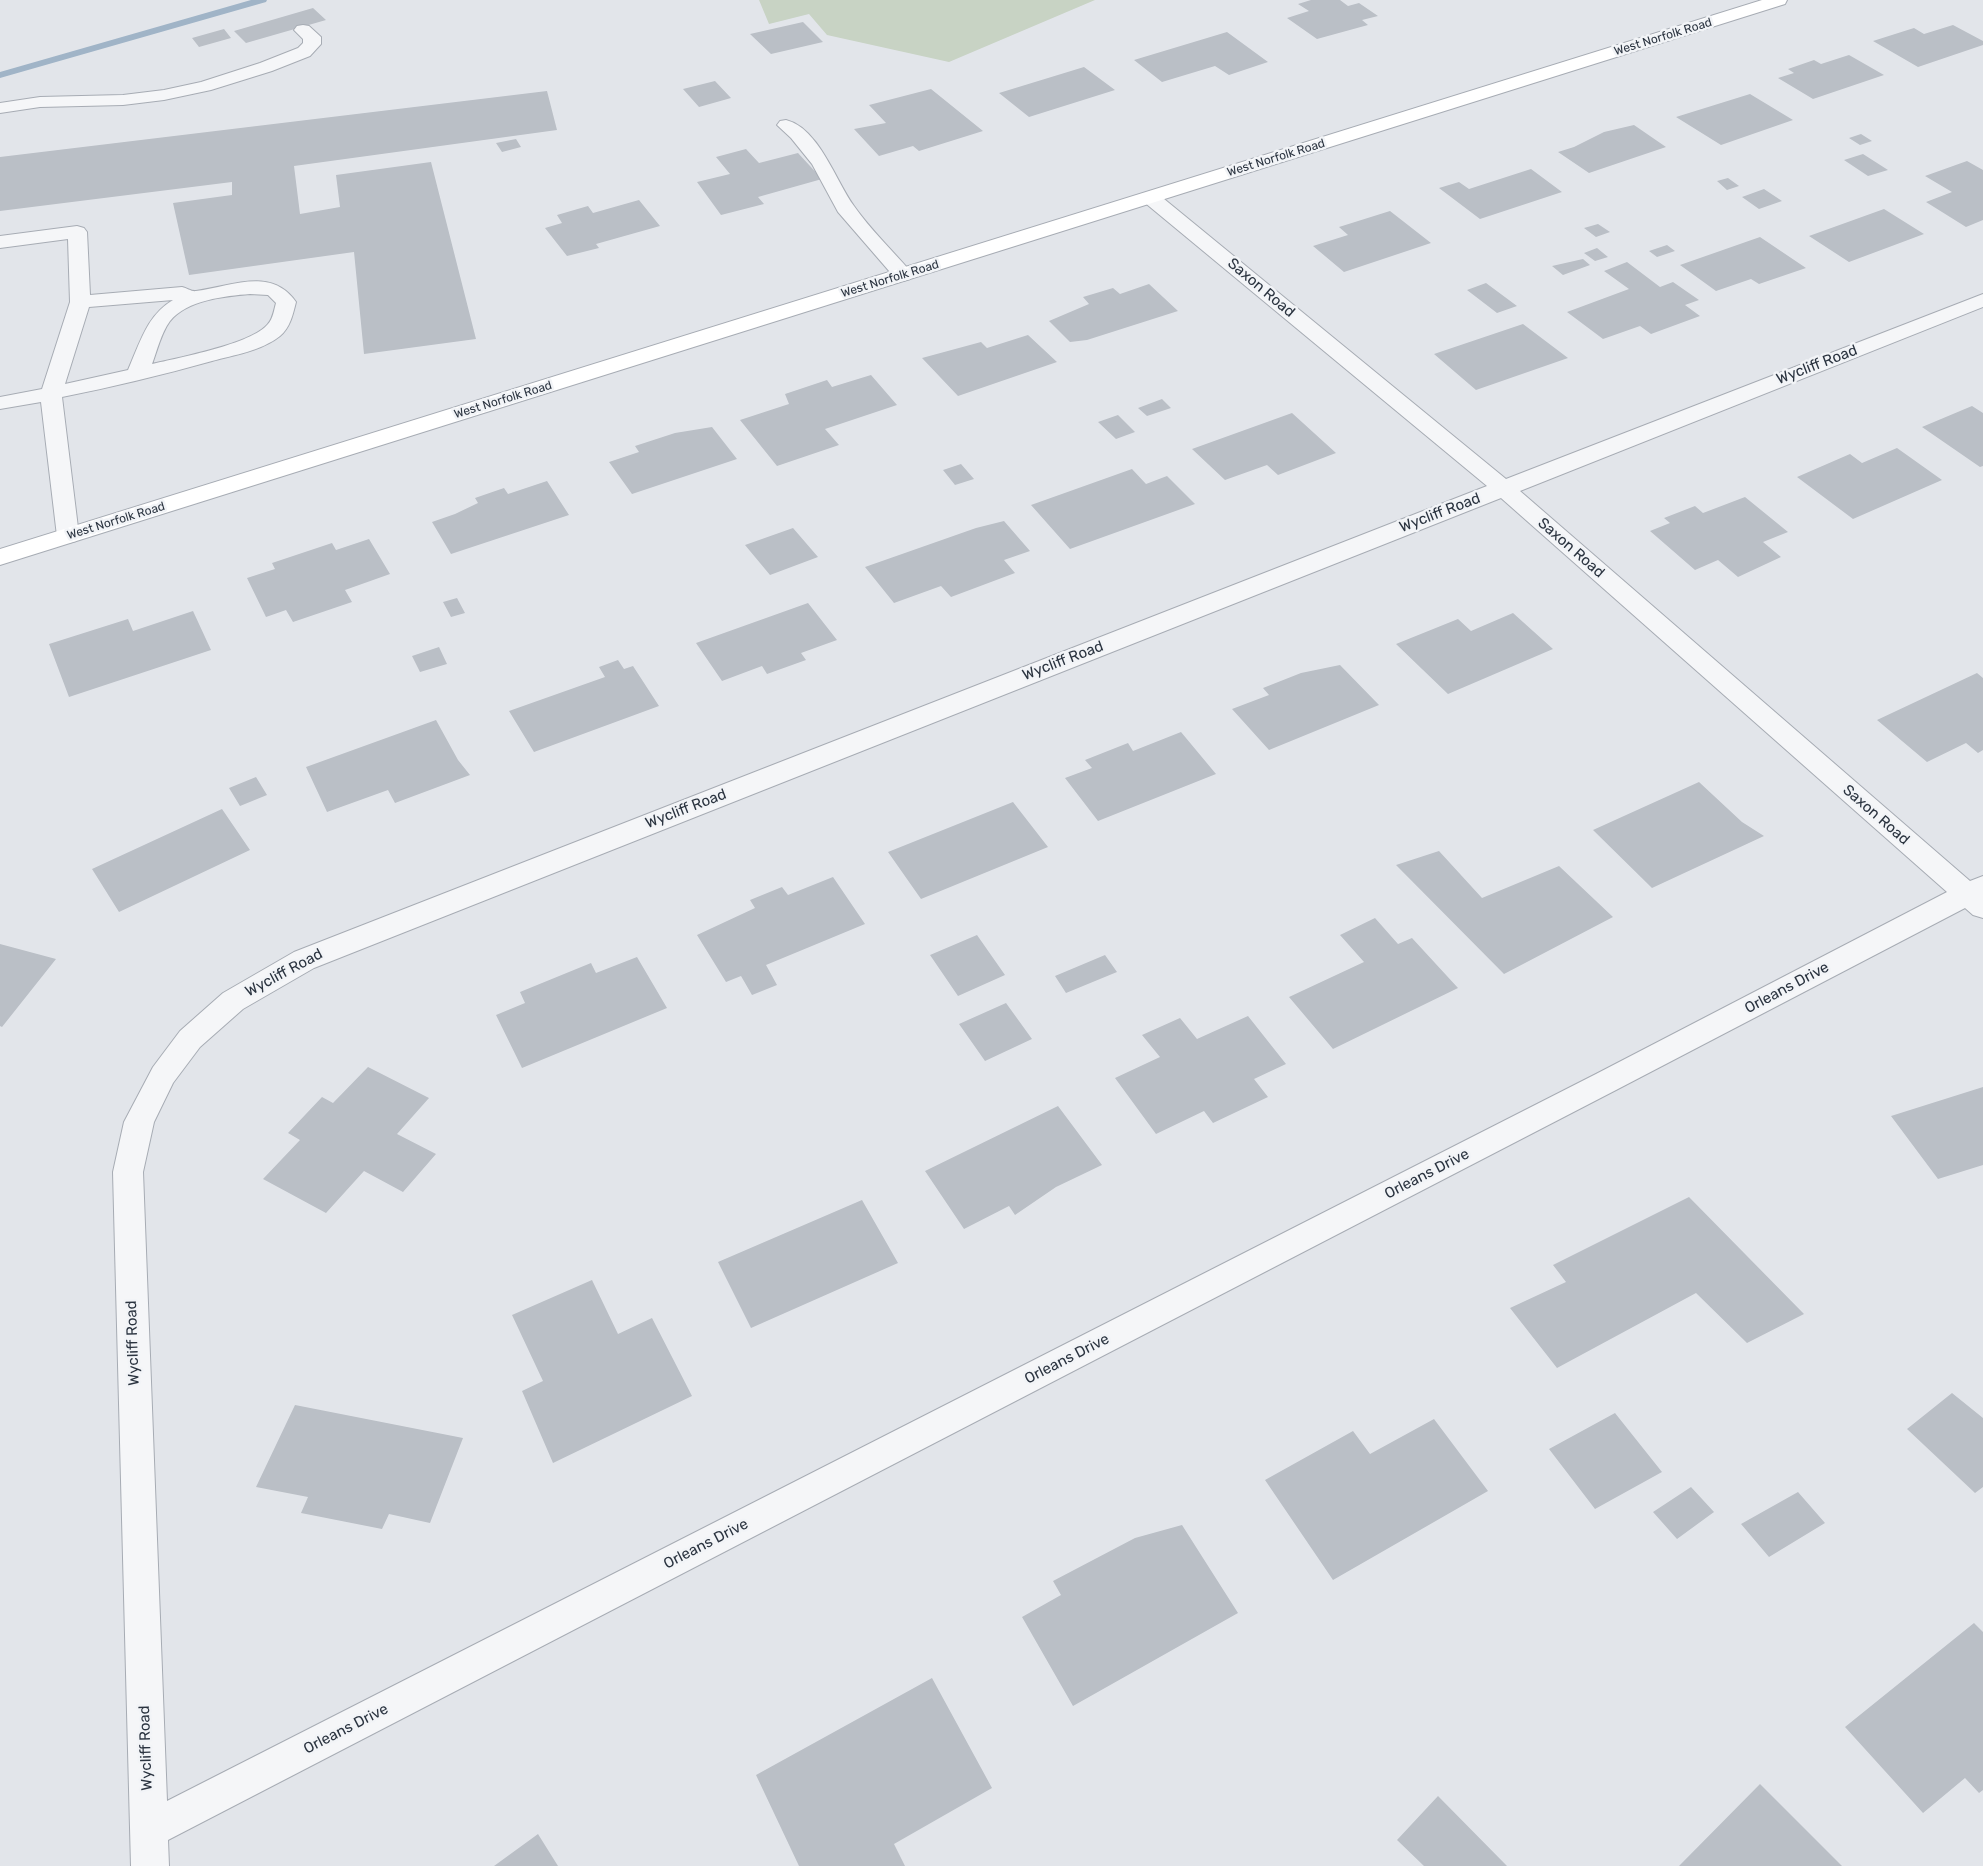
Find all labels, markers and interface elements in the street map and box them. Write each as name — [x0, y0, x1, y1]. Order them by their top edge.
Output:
street label: West Norfolk Road — [1612, 15, 1714, 59]
street label: West Norfolk Road — [1225, 136, 1327, 180]
street label: Saxon Road — [1224, 255, 1298, 321]
street label: West Norfolk Road — [839, 257, 941, 301]
street label: Wycliff Road — [1774, 341, 1860, 389]
street label: West Norfolk Road — [452, 378, 554, 422]
street label: Wycliff Road — [1397, 489, 1483, 537]
street label: West Norfolk Road — [65, 499, 167, 543]
street label: Saxon Road — [1534, 514, 1608, 582]
street label: Wycliff Road — [1020, 637, 1106, 685]
street label: Saxon Road — [1839, 781, 1913, 849]
street label: Wycliff Road — [643, 785, 729, 833]
street label: Wycliff Road — [242, 945, 326, 1001]
street label: Orleans Drive — [1742, 958, 1832, 1018]
street label: Orleans Drive — [1382, 1145, 1472, 1203]
street label: Wycliff Road — [123, 1300, 143, 1386]
street label: Orleans Drive — [1022, 1330, 1112, 1388]
street label: Orleans Drive — [661, 1515, 751, 1573]
street label: Orleans Drive — [301, 1700, 391, 1758]
street label: Wycliff Road — [136, 1705, 156, 1791]

